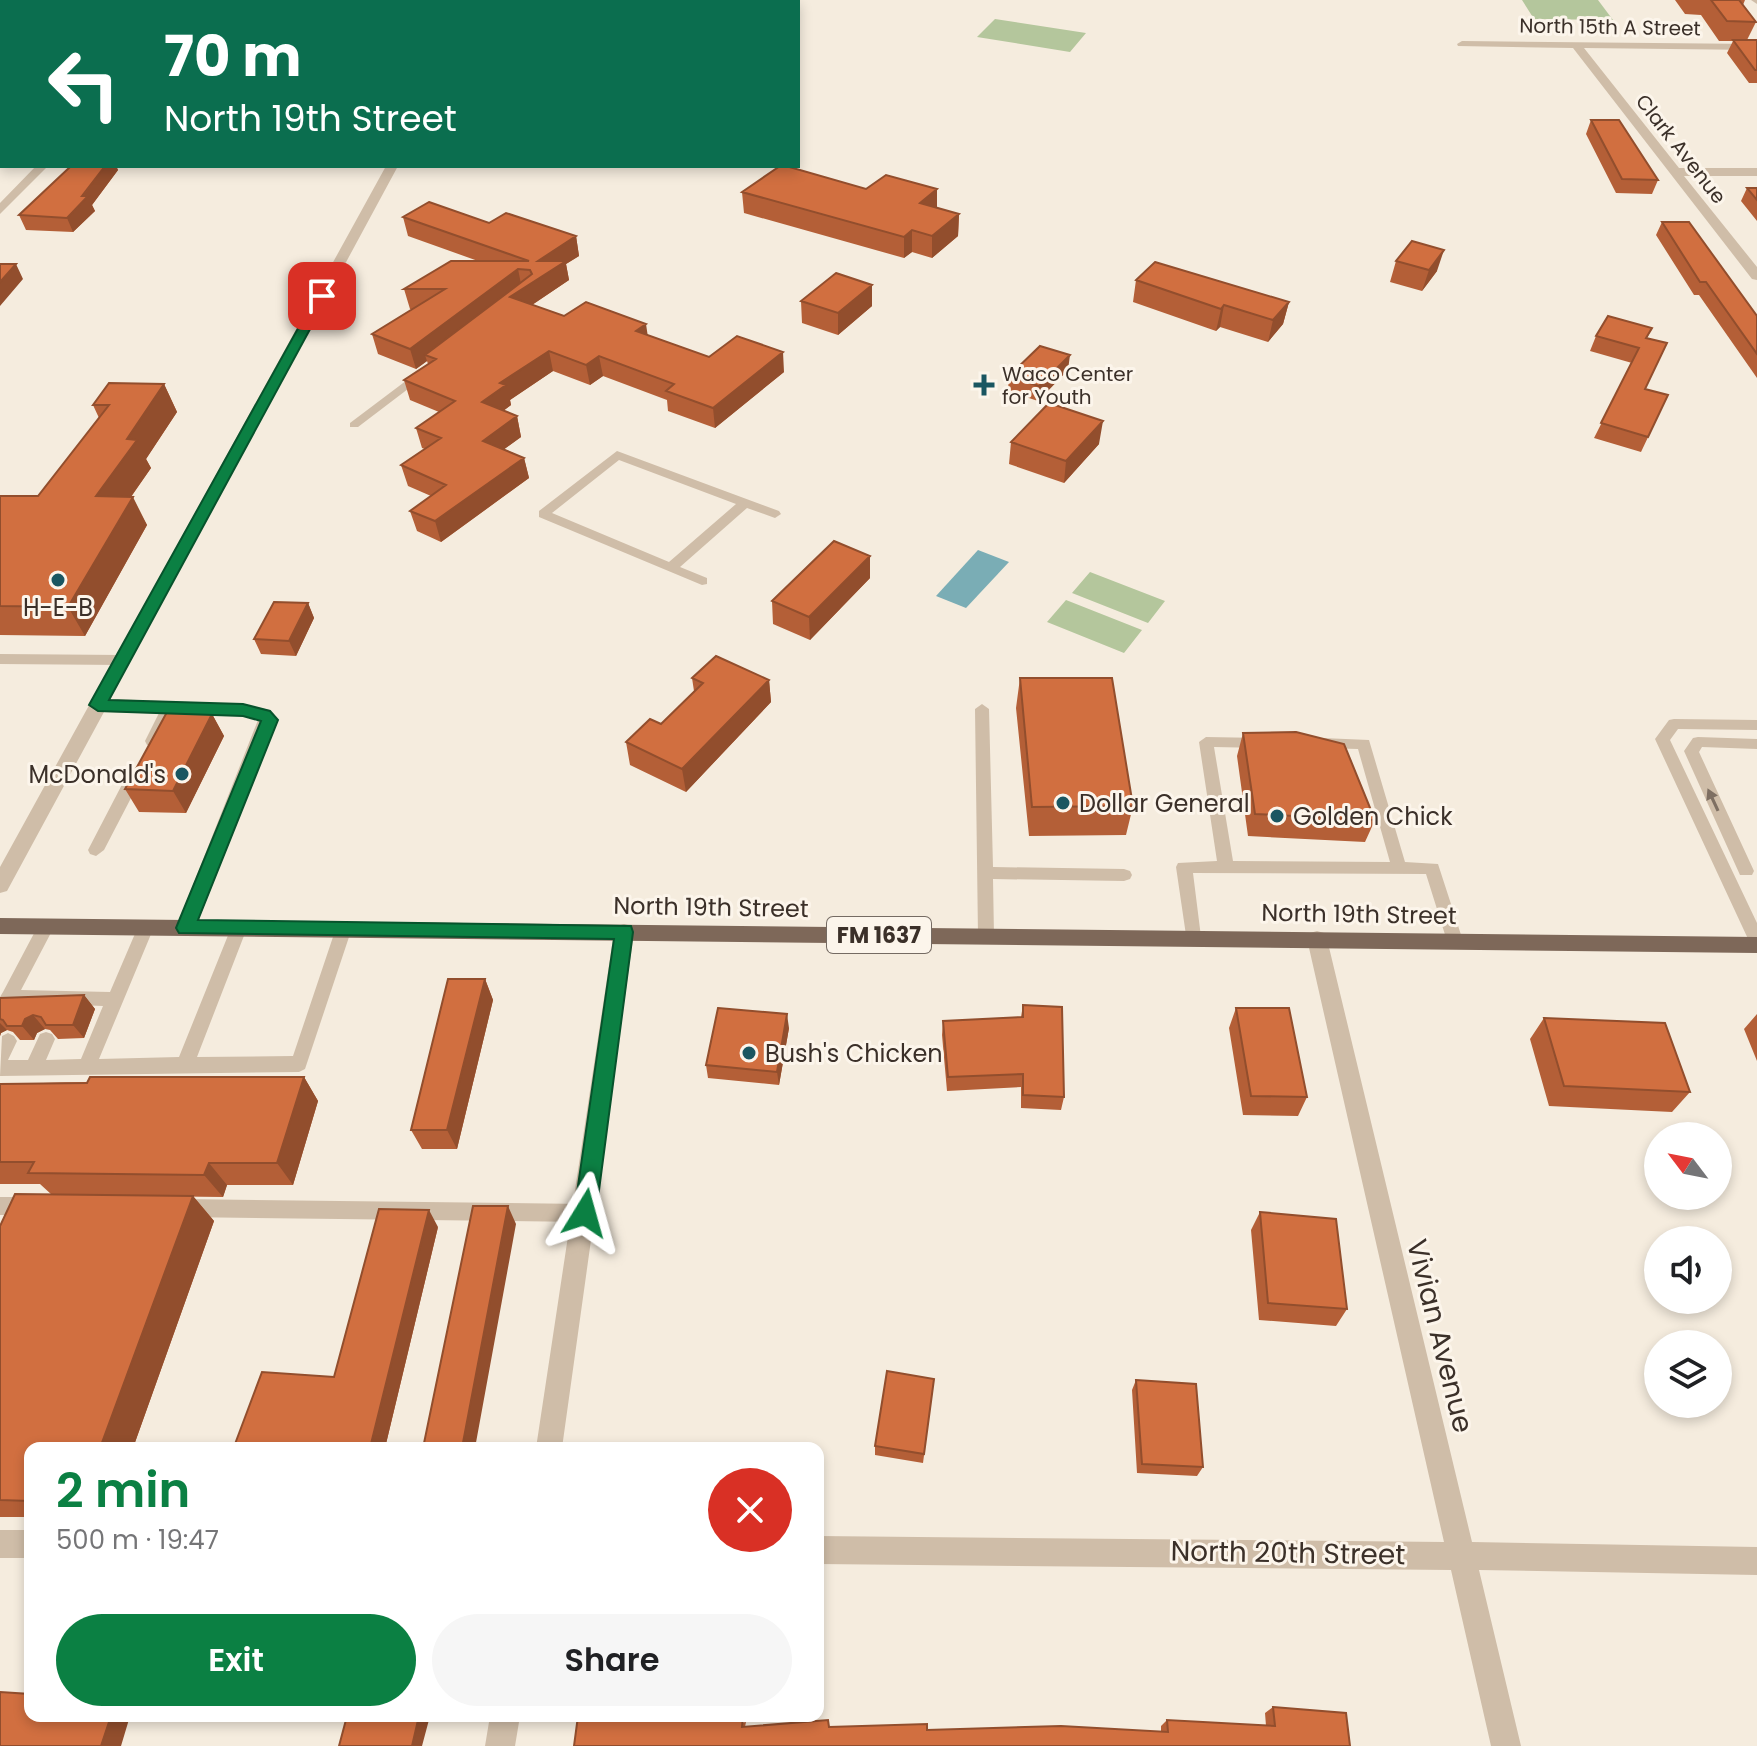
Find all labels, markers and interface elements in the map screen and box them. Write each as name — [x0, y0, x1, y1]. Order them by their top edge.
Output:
street label: North 15th A Street — [1519, 11, 1701, 43]
text: 70 m — [164, 17, 302, 96]
icon: left — [32, 32, 136, 136]
street label: Clark Avenue — [1629, 88, 1733, 210]
text: North 19th Street — [164, 93, 457, 144]
pin — [288, 262, 356, 330]
icon: arrive — [300, 274, 344, 318]
place label: Waco Center for Youth — [1002, 360, 1133, 411]
marker: Waco Center for Youth — [973, 374, 995, 396]
marker: H-E-B — [49, 571, 67, 589]
place label: H-E-B — [23, 591, 93, 624]
place label: McDonald's — [28, 758, 166, 791]
marker: McDonald's — [173, 765, 191, 783]
place label: Dollar General — [1079, 787, 1250, 820]
one-way arrow — [1706, 789, 1720, 812]
marker: Dollar General — [1054, 794, 1072, 812]
place label: Golden Chick — [1293, 800, 1453, 833]
marker: Golden Chick — [1268, 807, 1286, 825]
street label: North 19th Street — [613, 889, 809, 925]
street label: North 19th Street — [1261, 896, 1457, 932]
road number: FM 1637 — [827, 917, 931, 953]
place label: Bush's Chicken — [765, 1037, 943, 1070]
marker: Bush's Chicken — [740, 1044, 758, 1062]
north arrow — [1644, 1122, 1732, 1210]
map controls — [1644, 1122, 1732, 1418]
position arrow — [543, 1171, 627, 1255]
button: sound — [1644, 1226, 1732, 1314]
street label: Vivian Avenue — [1397, 1235, 1483, 1437]
button: layers — [1644, 1330, 1732, 1418]
text: 2 min — [56, 1457, 190, 1524]
button: close — [708, 1468, 792, 1552]
text: 500 m · 19:47 — [56, 1522, 219, 1558]
street label: North 20th Street — [1170, 1531, 1406, 1575]
button: Exit — [56, 1614, 416, 1706]
button: Share — [432, 1614, 792, 1706]

